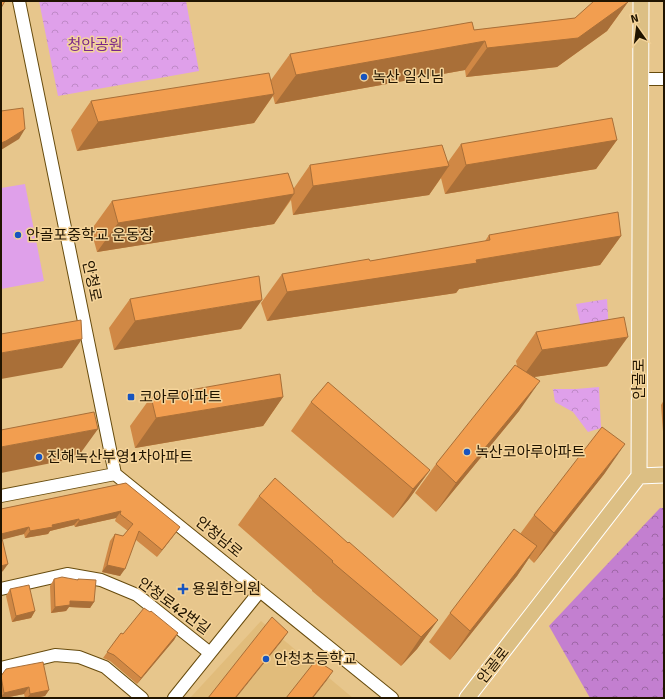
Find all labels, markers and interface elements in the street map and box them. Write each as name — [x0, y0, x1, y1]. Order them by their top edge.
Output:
north arrow — [617, 8, 657, 48]
text: N — [629, 12, 640, 26]
park label: 청안공원 — [67, 36, 123, 54]
place label: 녹산 일신님 — [372, 68, 444, 86]
marker: 녹산 일신님 — [359, 72, 369, 82]
place label: 안골포중학교 운동장 — [26, 226, 154, 244]
marker: 안골포중학교 운동장 — [13, 230, 23, 240]
street label: 안청로 — [79, 259, 105, 303]
street label: 안골로 — [630, 358, 648, 400]
place label: 코아루아파트 — [139, 388, 222, 406]
marker: 코아루아파트 — [126, 392, 136, 402]
place label: 녹산코아루아파트 — [475, 443, 586, 461]
marker: 녹산코아루아파트 — [462, 447, 472, 457]
place label: 진해녹산부영1차아파트 — [47, 448, 193, 466]
marker: 진해녹산부영1차아파트 — [34, 452, 44, 462]
street label: 안청남로 — [192, 513, 246, 561]
street label: 안청로42번길 — [134, 574, 214, 638]
place label: 용원한의원 — [192, 580, 261, 598]
marker: 용원한의원 — [177, 583, 189, 595]
street label: 안골로 — [473, 643, 513, 687]
place label: 안청초등학교 — [274, 650, 357, 668]
marker: 안청초등학교 — [261, 654, 271, 664]

